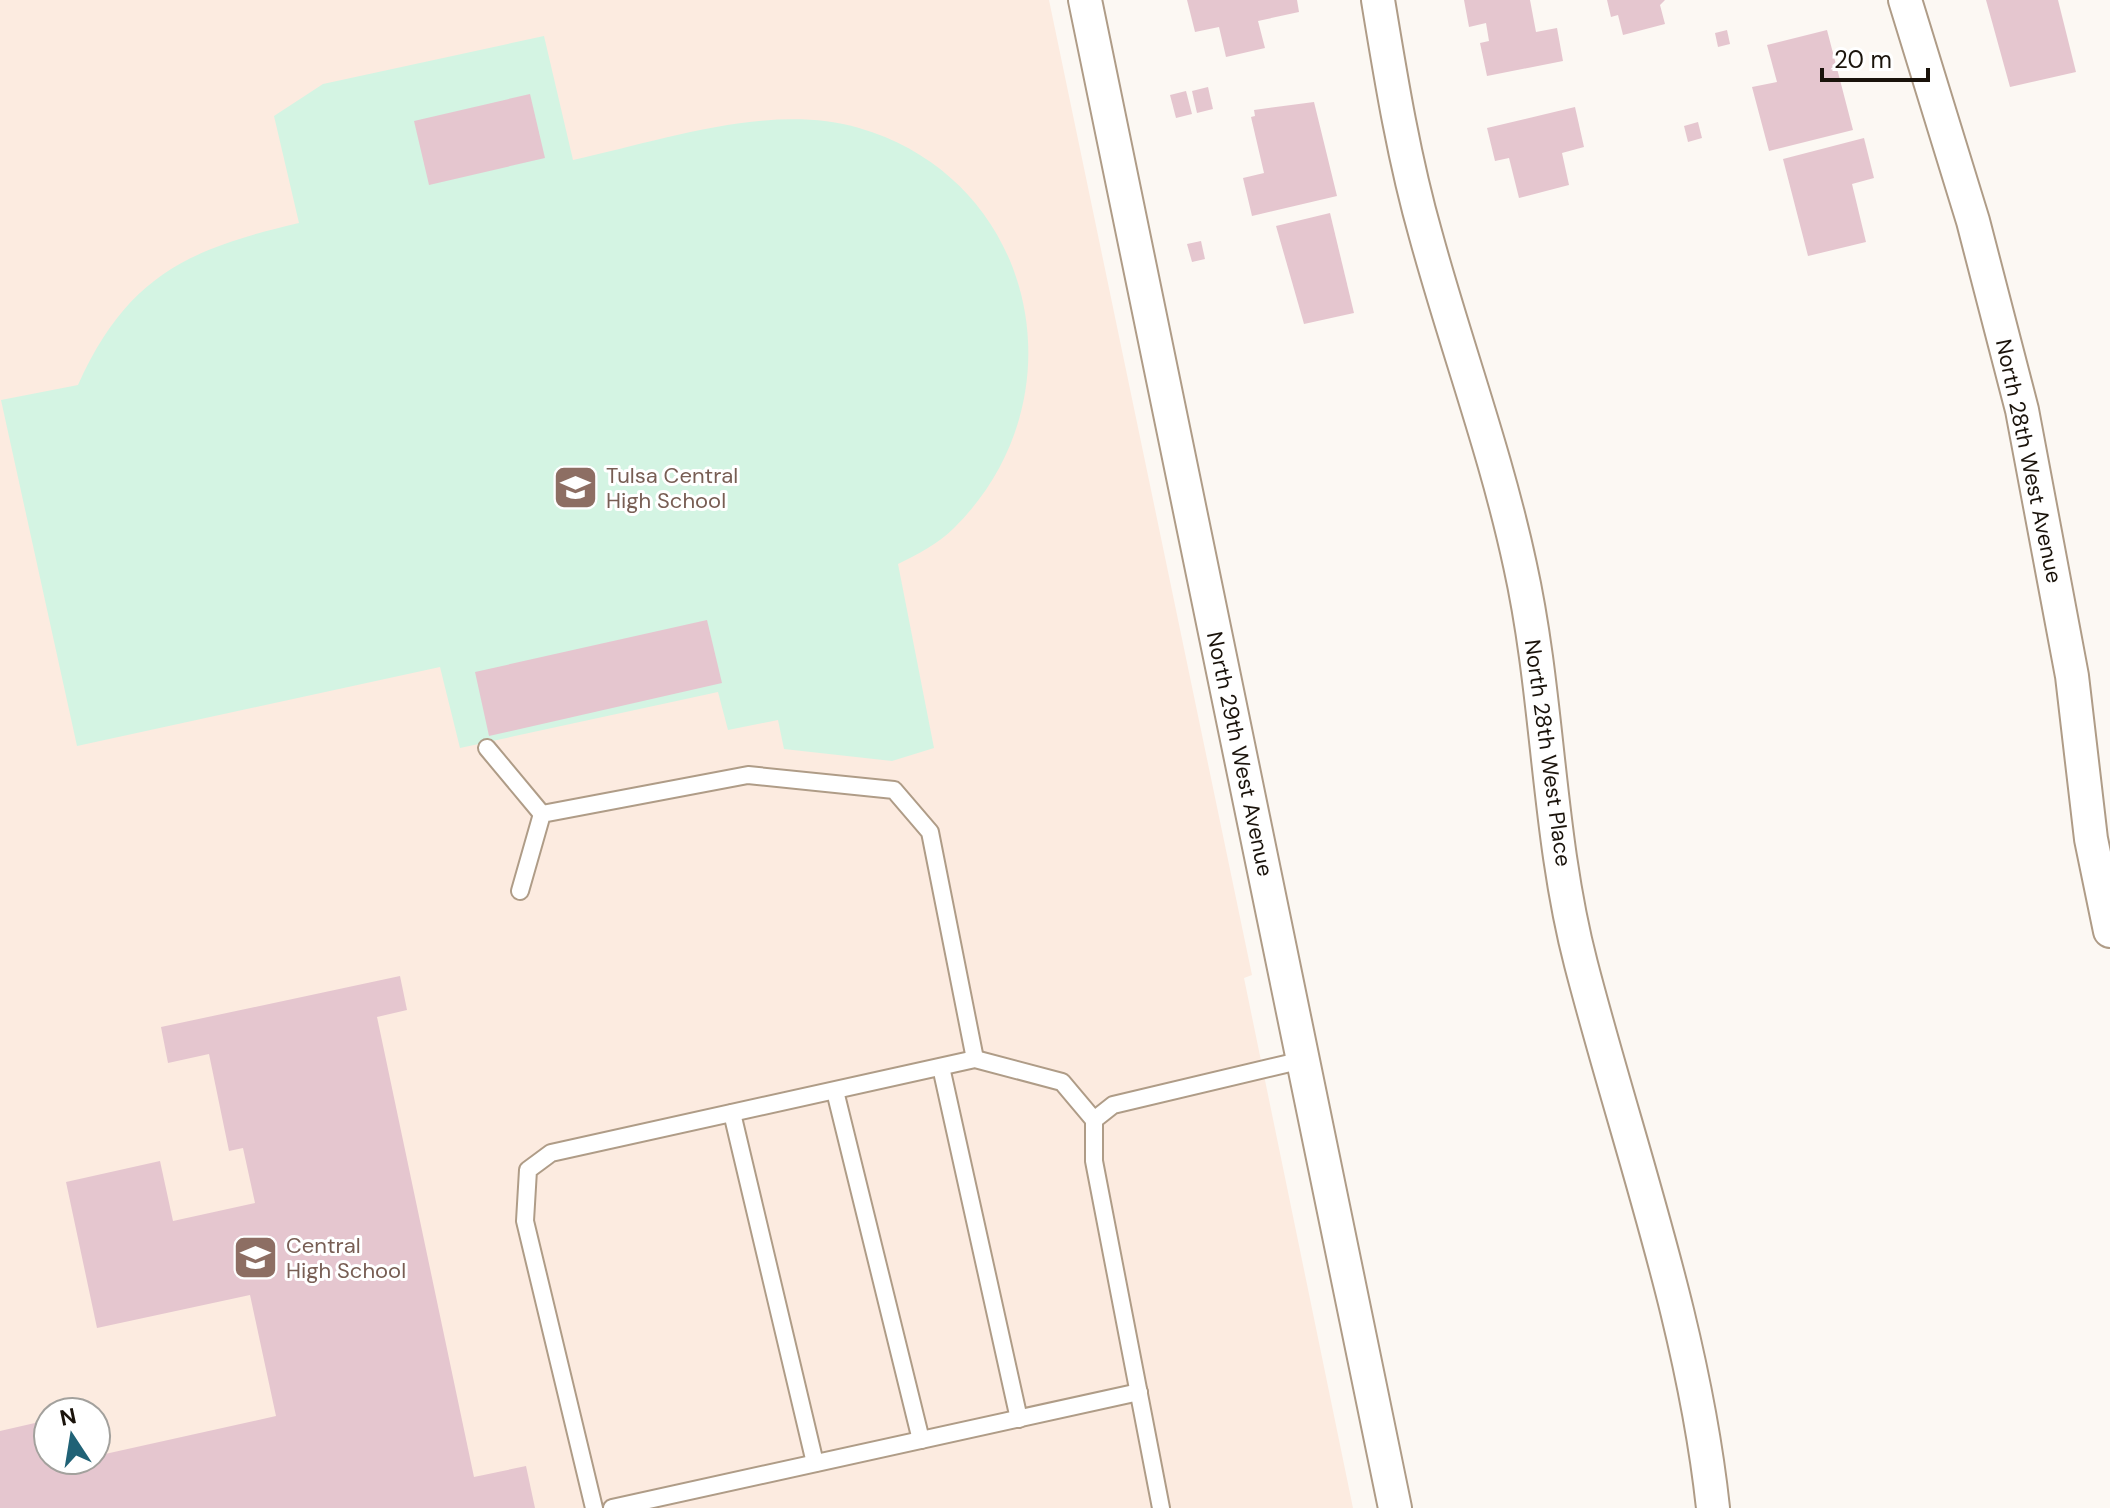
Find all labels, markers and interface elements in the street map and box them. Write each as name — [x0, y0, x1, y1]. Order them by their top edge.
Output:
scale bar — [1822, 32, 1928, 82]
text: 20 m — [1834, 44, 1892, 75]
street label: North 28th West Avenue — [1989, 336, 2069, 586]
place label: Tulsa Central High School — [606, 461, 738, 515]
school or university icon: Tulsa Central High School — [551, 464, 599, 512]
street label: North 29th West Avenue — [1200, 629, 1280, 879]
street label: North 28th West Place — [1518, 638, 1578, 868]
place label: Central High School — [286, 1231, 406, 1285]
school or university icon: Central High School — [231, 1234, 279, 1282]
north arrow — [32, 1396, 112, 1476]
text: N — [57, 1401, 79, 1433]

